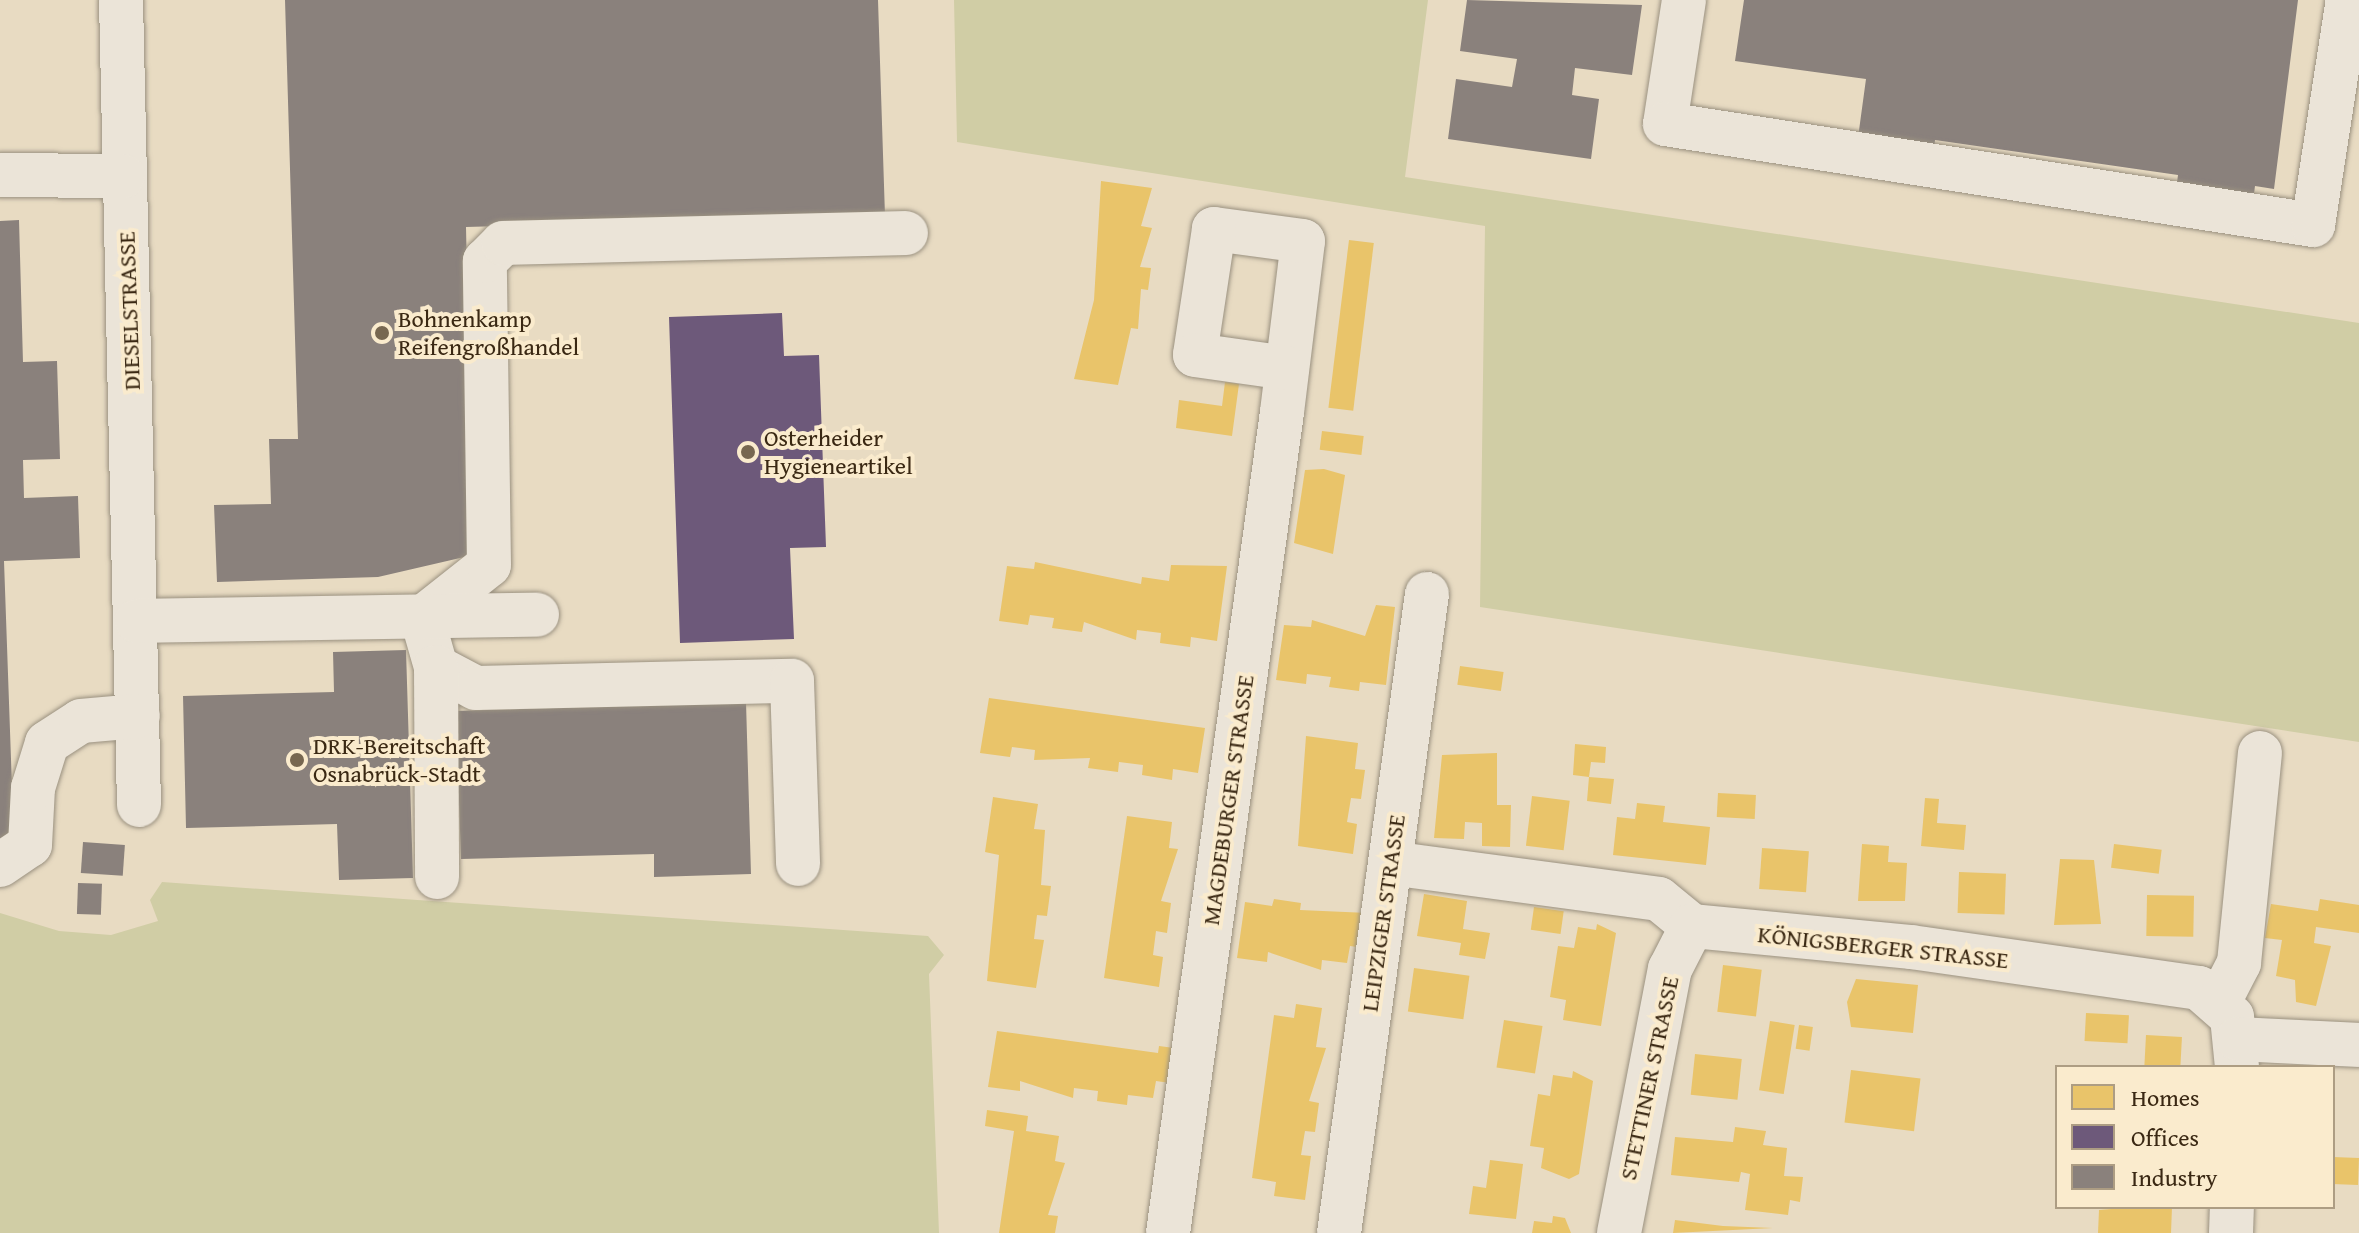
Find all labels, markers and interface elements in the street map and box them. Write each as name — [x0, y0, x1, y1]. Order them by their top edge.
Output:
street label: DIESELSTRASSE — [112, 231, 146, 391]
place label: Bohnenkamp Reifengroßhandel — [398, 305, 579, 361]
marker: Bohnenkamp Reifengroßhandel — [373, 324, 391, 342]
place label: Osterheider Hygieneartikel — [764, 424, 913, 480]
marker: Osterheider Hygieneartikel — [739, 443, 757, 461]
street label: MAGDEBURGER STRASSE — [1196, 673, 1260, 927]
place label: DRK-Bereitschaft Osnabrück-Stadt — [313, 732, 486, 788]
marker: DRK-Bereitschaft Osnabrück-Stadt — [288, 751, 306, 769]
street label: LEIPZIGER STRASSE — [1355, 813, 1411, 1013]
street label: KÖNIGSBERGER STRASSE — [1756, 920, 2010, 974]
street label: STETTINER STRASSE — [1613, 973, 1685, 1183]
legend — [2055, 1065, 2335, 1209]
text: Homes — [2131, 1080, 2200, 1115]
text: Offices — [2131, 1120, 2199, 1155]
text: Industry — [2131, 1160, 2218, 1195]

